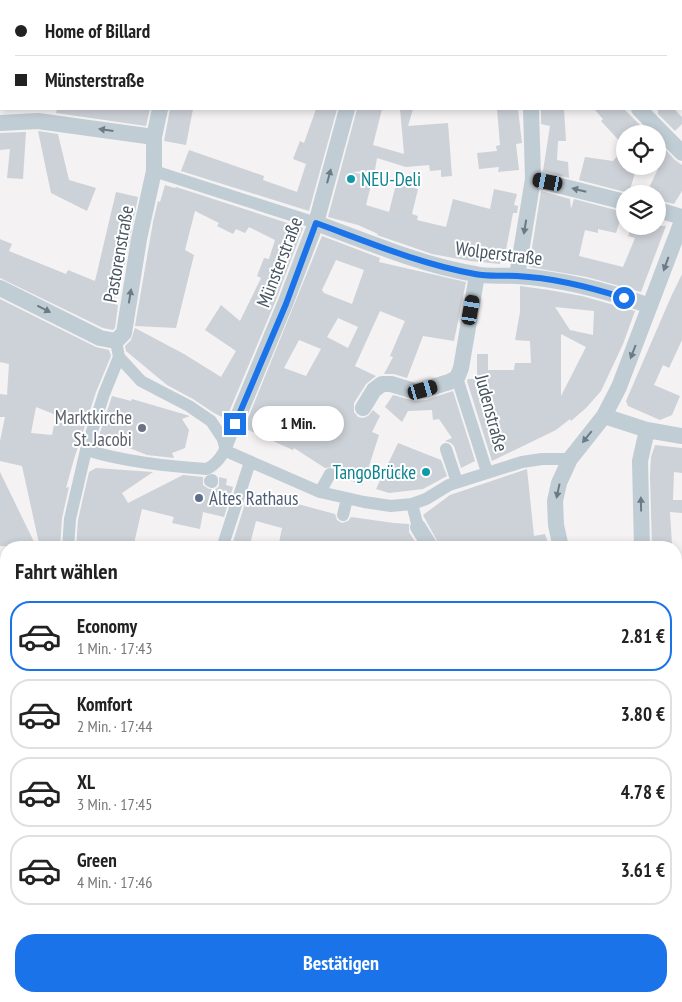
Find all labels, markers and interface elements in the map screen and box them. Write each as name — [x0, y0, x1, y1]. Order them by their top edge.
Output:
text: Home of Billard — [45, 19, 150, 43]
text: Münsterstraße — [45, 68, 144, 92]
map controls — [616, 125, 666, 235]
button: locate — [616, 125, 666, 175]
one-way arrow — [98, 126, 114, 134]
place label: NEU-Deli — [361, 167, 421, 191]
one-way arrow — [325, 168, 333, 183]
car — [531, 172, 564, 192]
marker: NEU-Deli — [345, 173, 357, 185]
button: layers — [616, 185, 666, 235]
one-way arrow — [572, 186, 587, 194]
street label: Pastorenstraße — [98, 203, 138, 305]
street label: Münsterstraße — [251, 213, 307, 311]
one-way arrow — [521, 220, 529, 236]
street label: Wolperstraße — [454, 236, 544, 270]
one-way arrow — [662, 256, 669, 271]
one-way arrow — [126, 287, 134, 303]
route start — [613, 287, 635, 309]
car — [461, 294, 480, 326]
one-way arrow — [37, 305, 51, 313]
one-way arrow — [629, 344, 636, 359]
street label: Judenstraße — [470, 371, 514, 454]
car — [406, 379, 439, 401]
place label: Marktkirche St. Jacobi — [55, 405, 132, 451]
callout: 1 Min. — [252, 406, 345, 442]
route end — [224, 413, 246, 435]
text: 1 Min. — [280, 413, 316, 433]
marker: Marktkirche St. Jacobi — [136, 422, 148, 434]
one-way arrow — [581, 430, 592, 443]
place label: TangoBrücke — [333, 460, 416, 484]
marker: TangoBrücke — [420, 466, 432, 478]
one-way arrow — [553, 484, 561, 500]
place label: Altes Rathaus — [209, 486, 298, 510]
marker: Altes Rathaus — [193, 492, 205, 504]
one-way arrow — [637, 496, 645, 512]
text: Fahrt wählen — [15, 557, 118, 585]
icon: car — [17, 614, 62, 659]
text: Economy — [77, 614, 137, 638]
text: 2.81 € — [621, 624, 665, 648]
text: 1 Min. · 17:43 — [77, 638, 152, 658]
icon: car — [17, 692, 62, 737]
text: Komfort — [77, 692, 132, 716]
text: 3.80 € — [621, 702, 665, 726]
text: 2 Min. · 17:44 — [77, 716, 152, 736]
icon: car — [17, 770, 62, 815]
text: XL — [77, 770, 95, 794]
text: 4.78 € — [621, 780, 665, 804]
text: 3 Min. · 17:45 — [77, 794, 152, 814]
icon: car — [17, 848, 62, 893]
text: Green — [77, 848, 117, 872]
text: 3.61 € — [621, 858, 665, 882]
text: 4 Min. · 17:46 — [77, 872, 152, 892]
button: Bestätigen — [15, 934, 667, 992]

